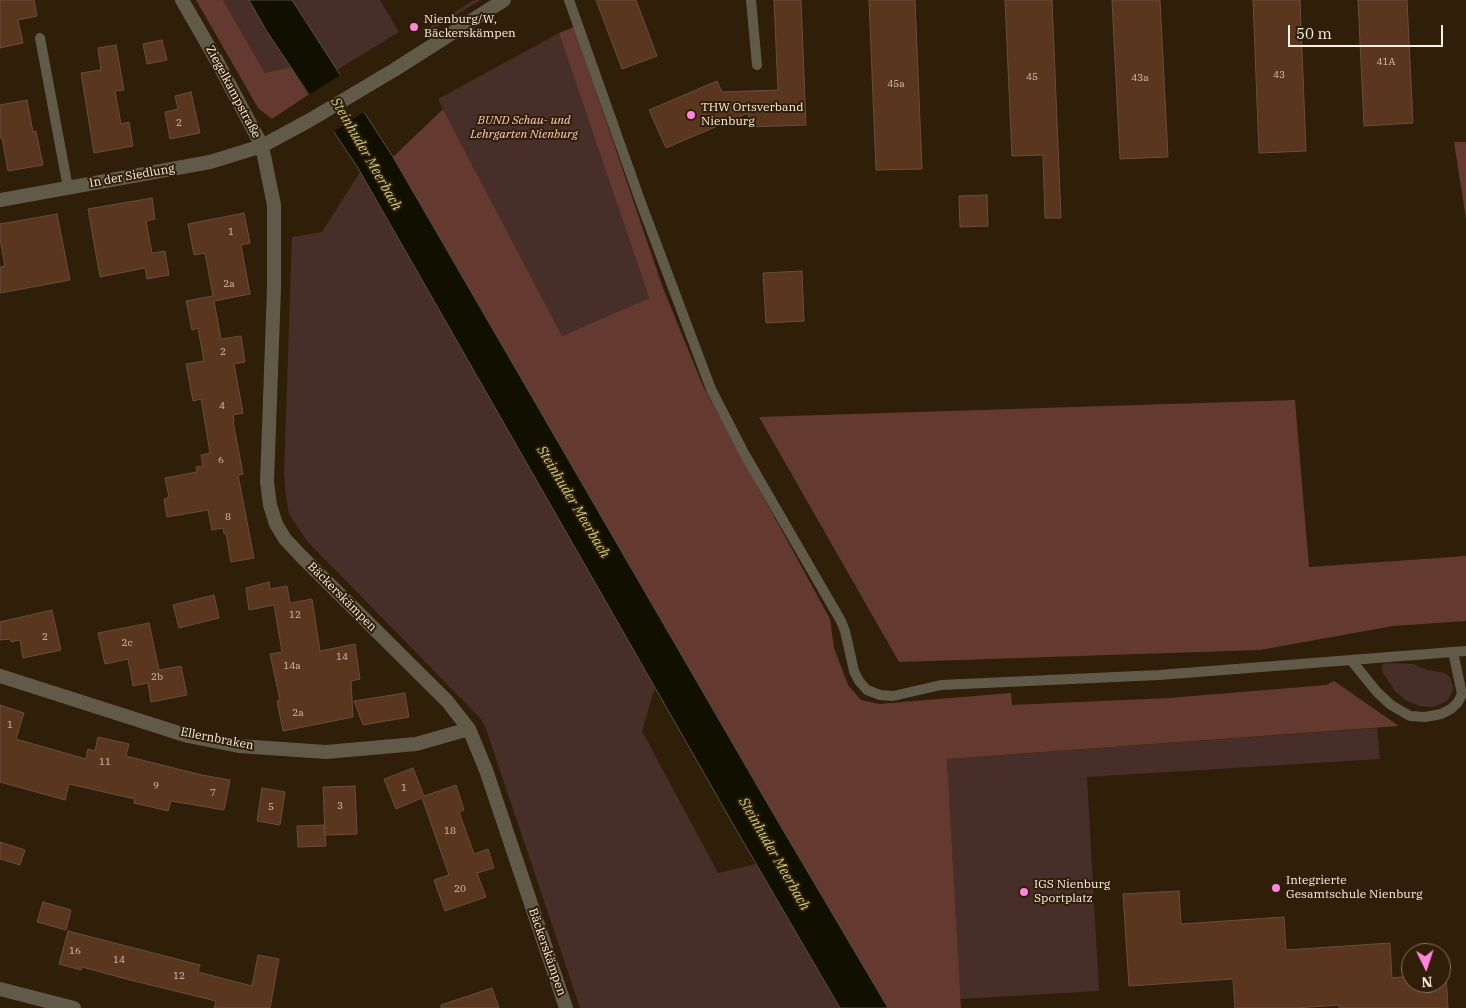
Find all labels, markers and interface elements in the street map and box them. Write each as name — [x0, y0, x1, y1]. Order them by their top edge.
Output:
place label: Nienburg/W, Bäckerskämpen — [424, 13, 516, 41]
scale bar — [1291, 15, 1446, 47]
marker: Nienburg/W, Bäckerskämpen — [408, 21, 420, 33]
text: 50 m — [1296, 24, 1332, 43]
street label: Ziegelkampstraße — [203, 43, 263, 141]
house number: 41A — [1377, 56, 1395, 68]
house number: 43 — [1273, 69, 1285, 81]
house number: 45 — [1026, 71, 1038, 83]
house number: 43a — [1131, 72, 1149, 84]
house number: 45a — [887, 78, 905, 90]
water label: Steinhuder Meerbach — [327, 94, 405, 214]
place label: THW Ortsverband Nienburg — [701, 101, 804, 129]
marker: THW Ortsverband Nienburg — [685, 109, 697, 121]
park label: BUND Schau- und Lehrgarten Nienburg — [470, 114, 578, 142]
house number: 2 — [176, 117, 182, 129]
street label: In der Siedlung — [88, 161, 176, 191]
house number: 1 — [228, 226, 234, 238]
house number: 2a — [223, 278, 235, 290]
house number: 2 — [220, 346, 226, 358]
house number: 4 — [219, 400, 225, 412]
water label: Steinhuder Meerbach — [533, 443, 613, 561]
house number: 6 — [218, 454, 224, 466]
house number: 8 — [225, 511, 231, 523]
street label: Bäckerskämpen — [304, 559, 380, 635]
house number: 12 — [289, 609, 301, 621]
house number: 2 — [42, 631, 48, 643]
house number: 2c — [121, 637, 133, 649]
house number: 14 — [336, 651, 348, 663]
house number: 14a — [283, 660, 301, 672]
house number: 2b — [151, 671, 163, 683]
house number: 2a — [292, 707, 304, 719]
house number: 1 — [7, 719, 13, 731]
street label: Ellernbraken — [179, 725, 255, 753]
house number: 11 — [99, 756, 111, 768]
house number: 9 — [153, 780, 159, 792]
house number: 1 — [401, 782, 407, 794]
house number: 7 — [210, 787, 216, 799]
water label: Steinhuder Meerbach — [735, 794, 813, 914]
house number: 3 — [337, 800, 343, 812]
house number: 5 — [268, 801, 274, 813]
house number: 18 — [444, 825, 456, 837]
place label: Integrierte Gesamtschule Nienburg — [1286, 874, 1423, 902]
place label: IGS Nienburg Sportplatz — [1034, 878, 1110, 906]
marker: Integrierte Gesamtschule Nienburg — [1270, 882, 1282, 894]
house number: 20 — [454, 883, 466, 895]
marker: IGS Nienburg Sportplatz — [1018, 886, 1030, 898]
street label: Bäckerskämpen — [525, 906, 569, 998]
north arrow — [1401, 943, 1451, 993]
house number: 16 — [69, 945, 81, 957]
house number: 14 — [113, 954, 125, 966]
house number: 12 — [173, 970, 185, 982]
text: N — [1421, 973, 1433, 991]

